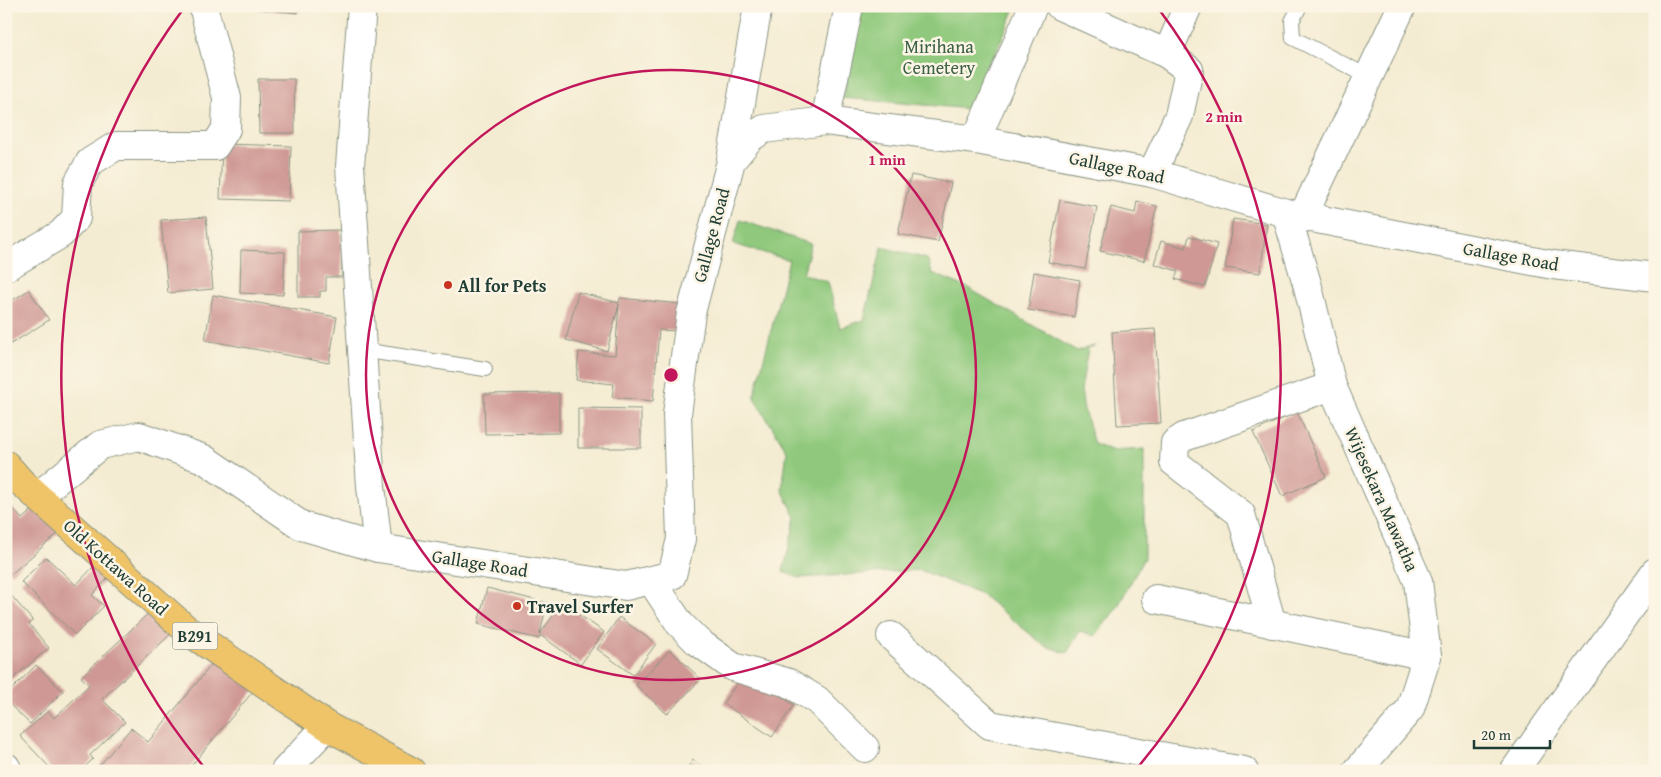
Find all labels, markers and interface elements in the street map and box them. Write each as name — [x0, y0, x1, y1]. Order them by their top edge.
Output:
park label: Mirihana Cemetery — [903, 33, 975, 81]
text: 2 min — [1205, 106, 1243, 127]
street label: Gallage Road — [1067, 144, 1168, 190]
text: 1 min — [868, 149, 906, 170]
street label: Gallage Road — [685, 184, 737, 285]
street label: Gallage Road — [1461, 234, 1561, 278]
place label: All for Pets — [458, 272, 547, 299]
marker: All for Pets — [442, 279, 454, 291]
centre of rings — [662, 366, 680, 384]
street label: Wijesekara Mawatha — [1338, 422, 1426, 576]
street label: Old Kottawa Road — [58, 512, 175, 622]
street label: Gallage Road — [430, 542, 530, 584]
place label: Travel Surfer — [527, 593, 634, 620]
marker: Travel Surfer — [511, 600, 523, 612]
road number: B291 — [172, 622, 218, 650]
scale bar — [1474, 717, 1550, 749]
text: 20 m — [1481, 724, 1512, 745]

